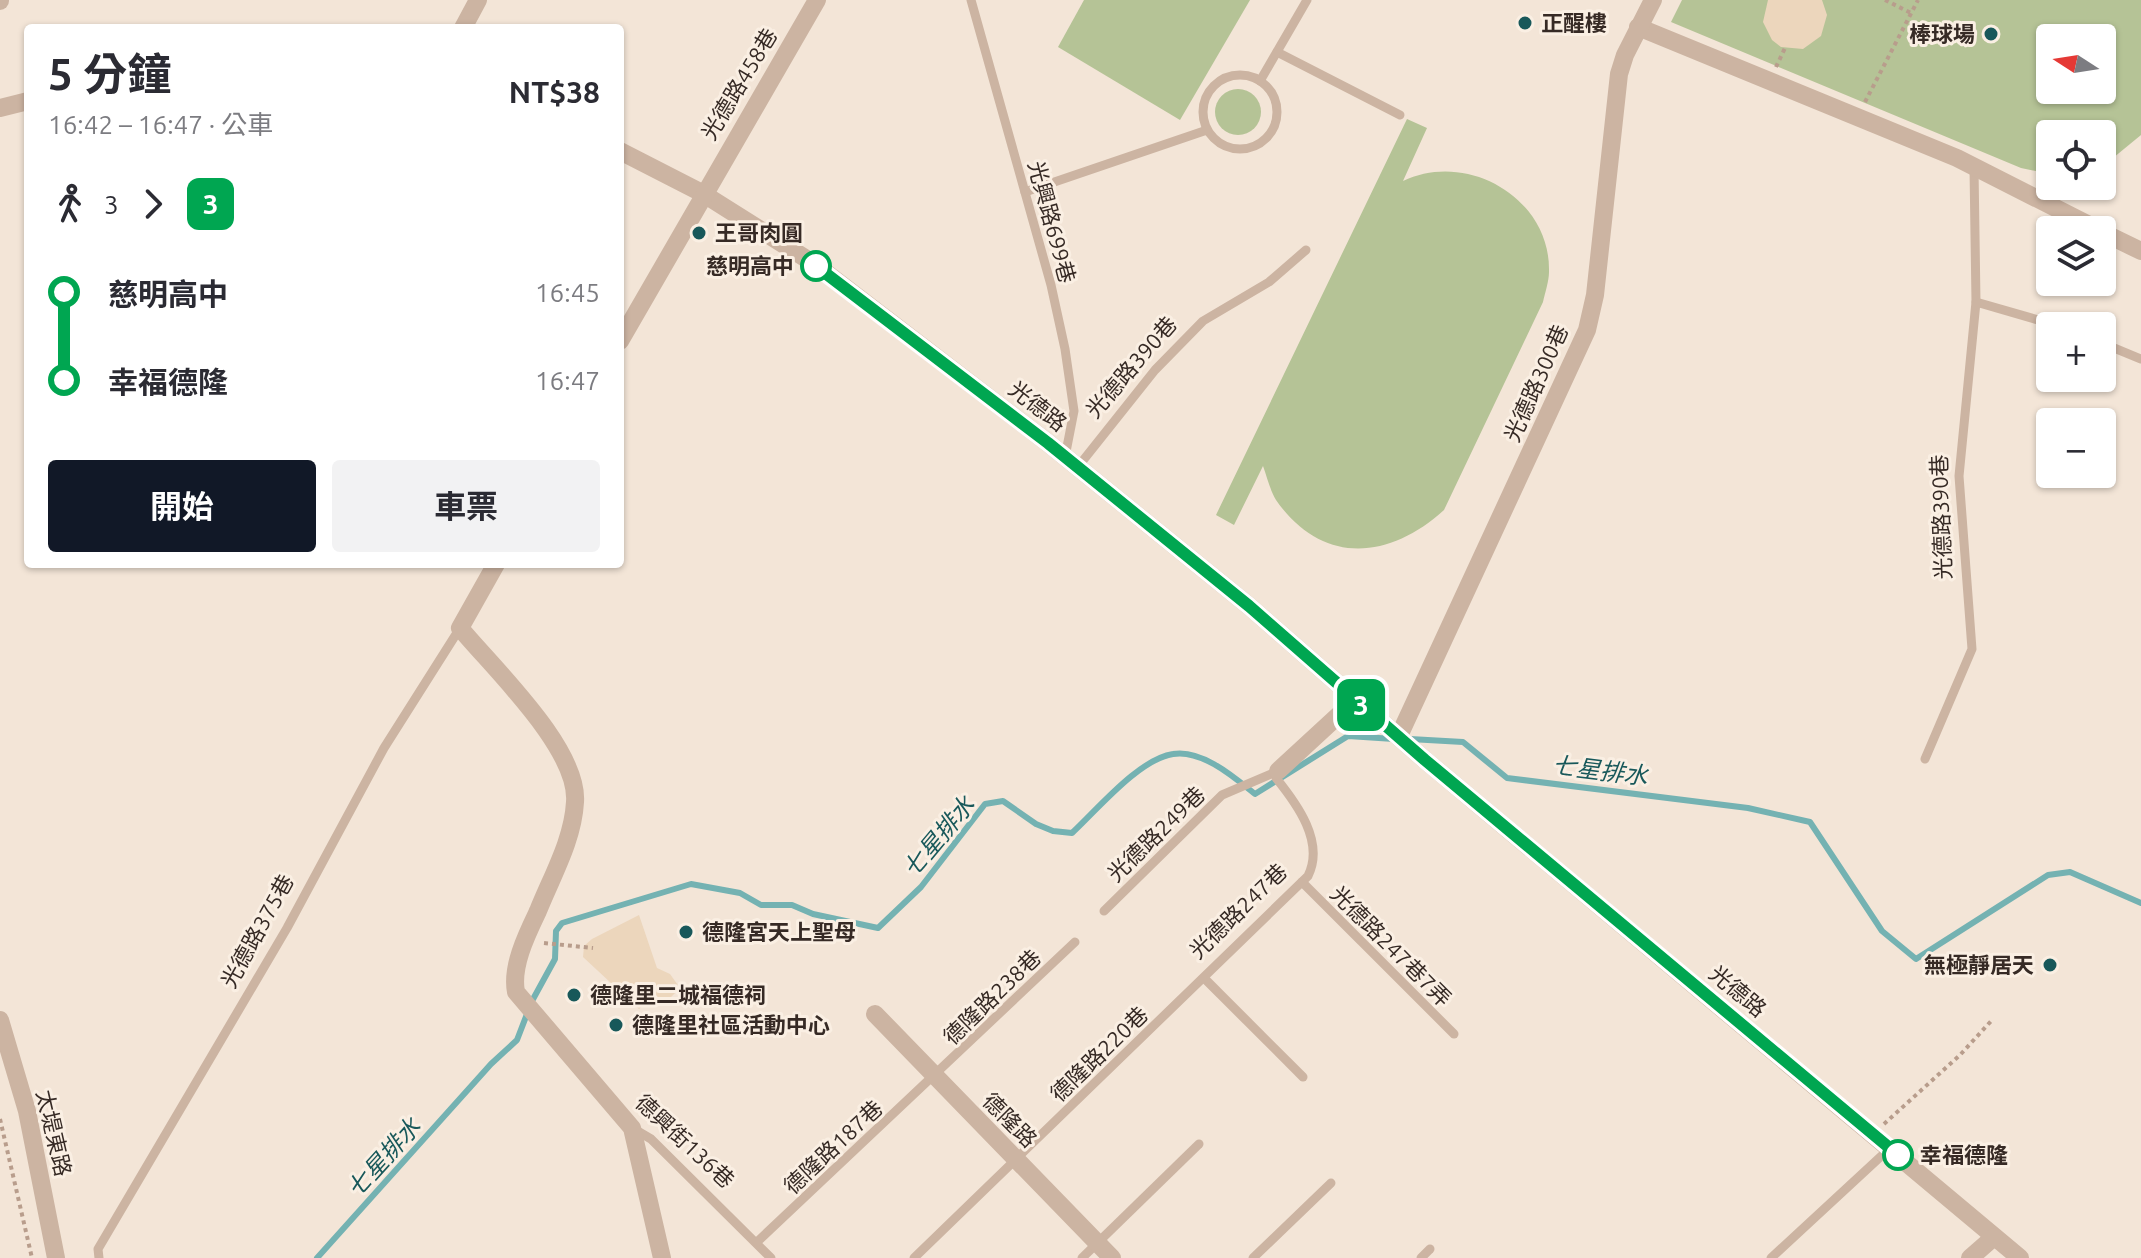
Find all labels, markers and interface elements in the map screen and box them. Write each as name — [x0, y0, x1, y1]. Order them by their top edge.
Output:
place label: 正醒樓 — [1541, 10, 1607, 35]
marker: 正醒樓 — [1516, 14, 1534, 32]
place label: 棒球場 — [1909, 21, 1975, 46]
street label: 光德路458巷 — [696, 24, 782, 144]
north arrow — [2036, 24, 2116, 104]
map controls — [2036, 24, 2116, 488]
marker: 棒球場 — [1982, 25, 2000, 43]
text: 5 分鐘 — [48, 49, 171, 98]
text: NT$38 — [509, 75, 600, 109]
text: 16:42 – 16:47 · 公車 — [48, 110, 273, 139]
button: locate — [2036, 120, 2116, 200]
street label: 光興路699巷 — [1024, 158, 1081, 286]
icon: walk — [48, 182, 92, 226]
icon: forward — [131, 182, 175, 226]
text: 3 — [203, 188, 218, 219]
text: 3 — [104, 190, 119, 219]
button: layers — [2036, 216, 2116, 296]
place label: 王哥肉圓 — [715, 220, 803, 245]
marker: 王哥肉圓 — [690, 224, 708, 242]
marker: 慈明高中 — [801, 251, 831, 281]
place label: 慈明高中 — [706, 253, 794, 278]
text: 慈明高中 — [108, 277, 228, 311]
text: 16:45 — [535, 278, 600, 307]
street label: 光德路390巷 — [1080, 311, 1181, 422]
button: + — [2036, 312, 2116, 392]
street label: 光德路300巷 — [1499, 321, 1572, 445]
text: 幸福德隆 — [108, 365, 228, 399]
text: 16:47 — [535, 366, 600, 395]
street label: 光德路 — [1005, 375, 1072, 436]
button: − — [2036, 408, 2116, 488]
street label: 光德路390巷 — [1926, 454, 1955, 580]
button: 開始 — [48, 460, 316, 552]
button: 車票 — [332, 460, 600, 552]
line badge: 3 — [1335, 679, 1387, 731]
text: 3 — [1353, 689, 1369, 720]
water label: 七星排水 — [1551, 751, 1650, 790]
street label: 光德路249巷 — [1102, 781, 1209, 886]
water label: 七星排水 — [897, 790, 980, 882]
street label: 光德路247巷 — [1184, 858, 1291, 963]
street label: 光德路375巷 — [215, 870, 298, 992]
street label: 光德路247巷7弄 — [1326, 880, 1457, 1011]
place label: 德隆宮天上聖母 — [702, 919, 856, 944]
marker: 德隆宮天上聖母 — [677, 923, 695, 941]
street label: 德隆路238巷 — [938, 944, 1045, 1049]
place label: 無極靜居天 — [1924, 952, 2034, 977]
marker: 無極靜居天 — [2041, 956, 2059, 974]
street label: 光德路 — [1705, 960, 1772, 1021]
place label: 德隆里二城福德祠 — [590, 982, 766, 1007]
marker: 德隆里二城福德祠 — [565, 986, 583, 1004]
street label: 德隆路220巷 — [1045, 1001, 1152, 1106]
place label: 德隆里社區活動中心 — [632, 1012, 830, 1037]
marker: 德隆里社區活動中心 — [607, 1016, 625, 1034]
street label: 太堤東路 — [32, 1087, 77, 1179]
street label: 德隆路 — [978, 1087, 1043, 1152]
street label: 德興街136巷 — [631, 1089, 740, 1192]
street label: 德隆路187巷 — [778, 1095, 887, 1198]
water label: 七星排水 — [341, 1112, 426, 1202]
marker: 幸福德隆 — [1883, 1140, 1913, 1170]
place label: 幸福德隆 — [1920, 1142, 2008, 1167]

